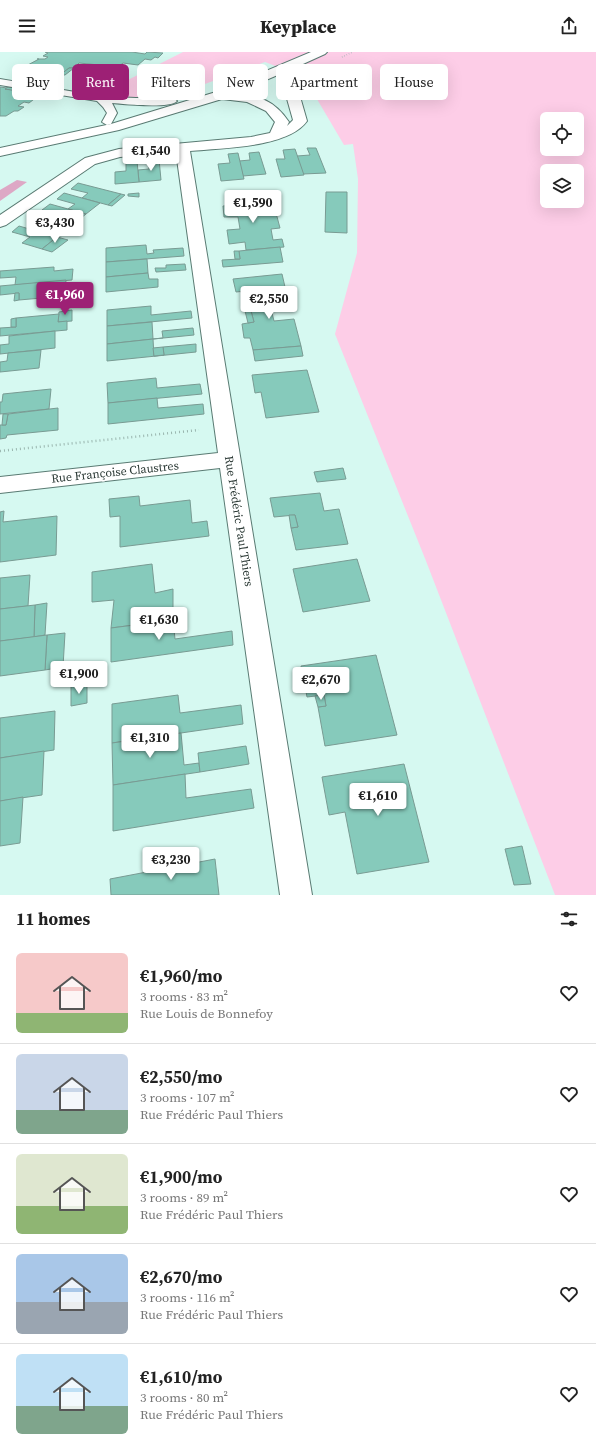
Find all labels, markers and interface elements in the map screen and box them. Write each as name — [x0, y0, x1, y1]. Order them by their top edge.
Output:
text: Keyplace — [260, 14, 336, 39]
icon: menu — [16, 15, 38, 37]
icon: share — [558, 15, 580, 37]
chip: Buy — [12, 64, 64, 100]
chip: Rent — [72, 64, 129, 100]
chip: Filters — [137, 64, 205, 100]
chip: New — [213, 64, 268, 100]
chip: Apartment — [276, 64, 372, 100]
chip: House — [380, 64, 448, 100]
map controls — [540, 112, 584, 208]
button: locate — [540, 112, 584, 156]
pin: €1,540 — [118, 138, 184, 172]
text: €1,540 — [131, 142, 171, 159]
button: layers — [540, 164, 584, 208]
pin: €1,590 — [220, 190, 286, 224]
text: €1,590 — [233, 194, 273, 211]
pin: €3,430 — [22, 210, 88, 244]
text: €3,430 — [35, 214, 75, 231]
pin: €1,960 — [32, 282, 98, 316]
text: €1,960 — [45, 286, 85, 303]
pin: €2,550 — [236, 286, 302, 320]
text: €2,550 — [249, 290, 289, 307]
street label: Rue Frédéric Paul Thiers — [221, 455, 257, 587]
street label: Rue Françoise Claustres — [50, 457, 180, 487]
pin: €1,630 — [126, 607, 192, 641]
text: €1,630 — [139, 611, 179, 628]
pin: €1,900 — [46, 661, 112, 695]
text: €1,900 — [59, 665, 99, 682]
pin: €2,670 — [288, 667, 354, 701]
text: €2,670 — [301, 671, 341, 688]
pin: €1,310 — [117, 725, 183, 759]
text: €1,310 — [130, 729, 170, 746]
pin: €1,610 — [345, 783, 411, 817]
text: €1,610 — [358, 787, 398, 804]
pin: €3,230 — [138, 847, 204, 881]
text: €3,230 — [151, 851, 191, 868]
text: 11 homes — [16, 907, 90, 931]
icon: filters — [558, 908, 580, 930]
text: €1,960/mo — [140, 964, 222, 988]
icon: home — [48, 969, 96, 1017]
icon: heart — [558, 982, 580, 1004]
text: 3 rooms · 83 m² — [140, 988, 228, 1005]
text: Rue Louis de Bonnefoy — [140, 1005, 273, 1022]
text: €2,550/mo — [140, 1065, 222, 1089]
icon: home — [48, 1070, 96, 1118]
icon: heart — [558, 1083, 580, 1105]
text: 3 rooms · 107 m² — [140, 1089, 235, 1106]
text: Rue Frédéric Paul Thiers — [140, 1106, 283, 1123]
text: €1,900/mo — [140, 1165, 222, 1189]
icon: home — [48, 1170, 96, 1218]
icon: heart — [558, 1183, 580, 1205]
text: 3 rooms · 89 m² — [140, 1189, 228, 1206]
text: Rue Frédéric Paul Thiers — [140, 1206, 283, 1223]
text: €2,670/mo — [140, 1265, 222, 1289]
icon: home — [48, 1270, 96, 1318]
icon: heart — [558, 1283, 580, 1305]
text: 3 rooms · 116 m² — [140, 1289, 235, 1306]
text: Rue Frédéric Paul Thiers — [140, 1306, 283, 1323]
text: €1,610/mo — [140, 1365, 222, 1389]
icon: home — [48, 1370, 96, 1418]
icon: heart — [558, 1383, 580, 1405]
text: 3 rooms · 80 m² — [140, 1389, 228, 1406]
text: Rue Frédéric Paul Thiers — [140, 1406, 283, 1423]

